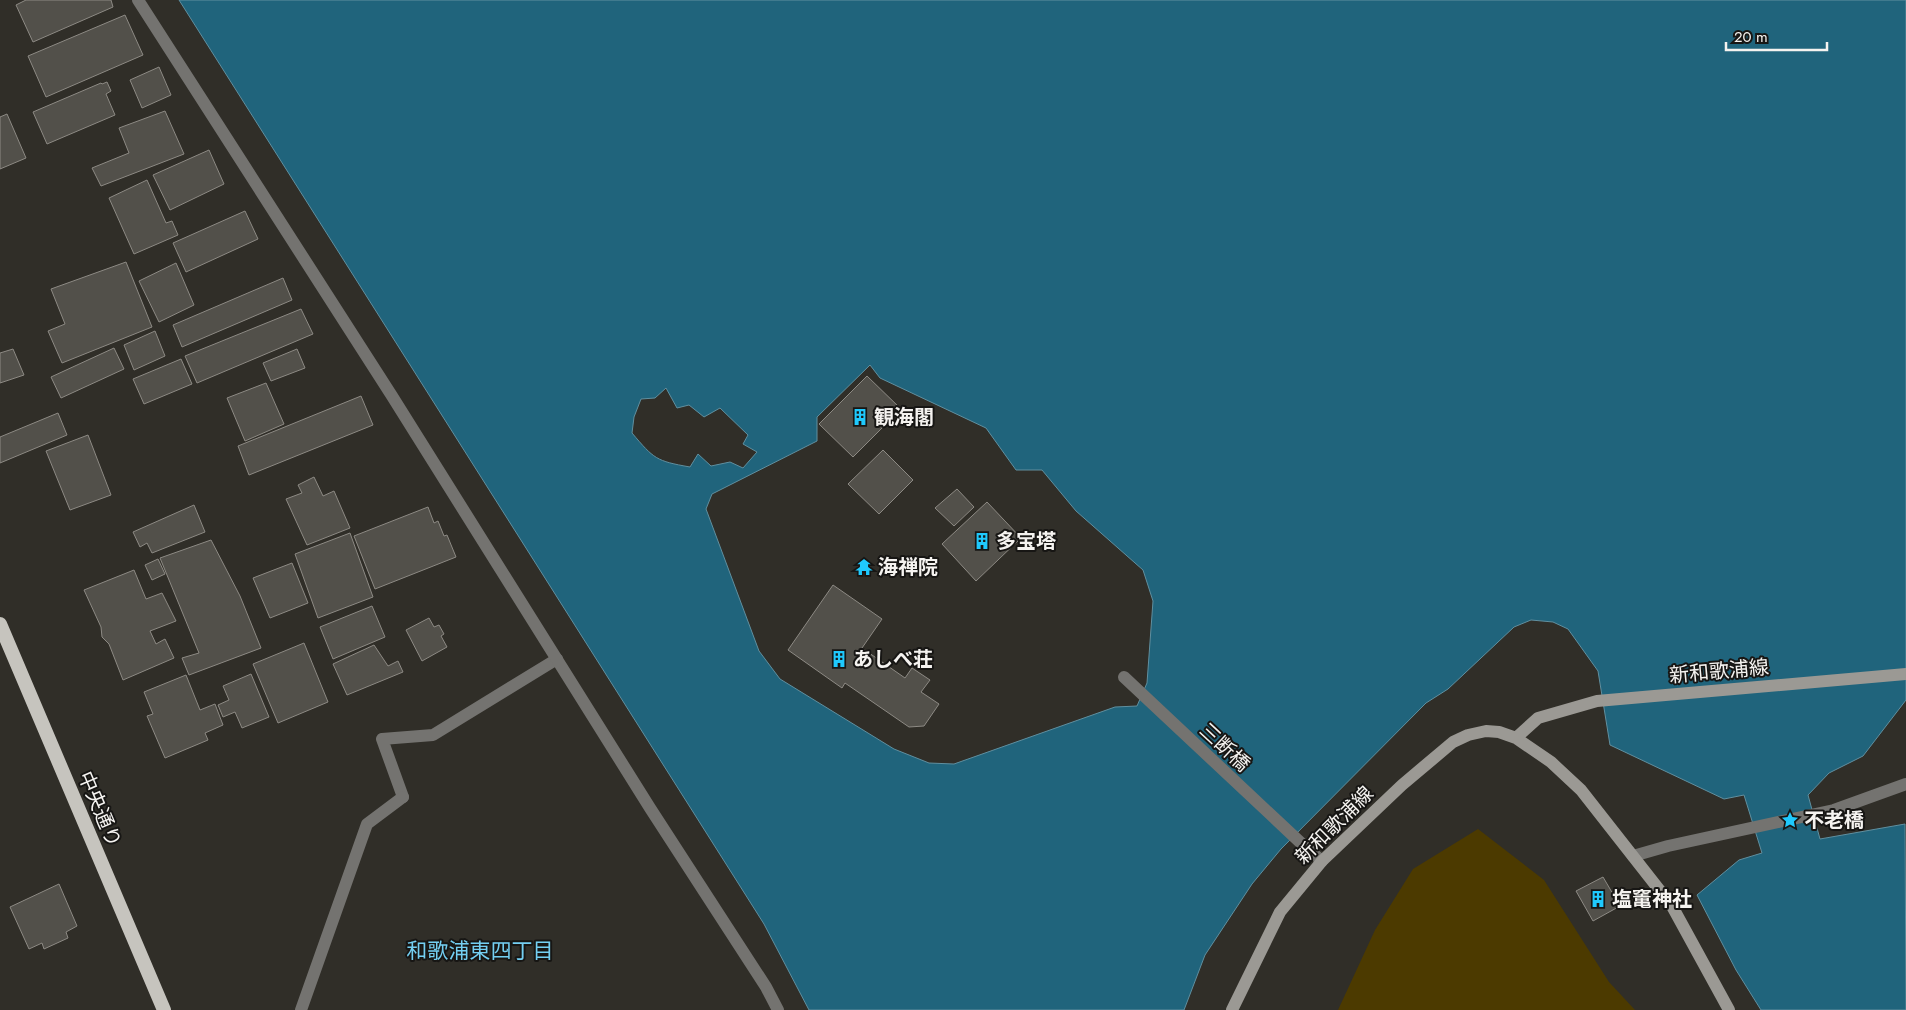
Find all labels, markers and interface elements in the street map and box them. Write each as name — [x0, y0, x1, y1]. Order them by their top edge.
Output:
scale bar — [1726, 20, 1827, 52]
text: 20 m — [1734, 26, 1768, 48]
place label: 観海閣 — [874, 403, 934, 432]
building icon: 観海閣 — [850, 407, 870, 427]
place label: 多宝塔 — [996, 527, 1056, 556]
building icon: 多宝塔 — [972, 531, 992, 551]
place label: 海禅院 — [878, 553, 938, 582]
temple icon: 海禅院 — [854, 557, 874, 577]
place label: あしべ荘 — [853, 645, 933, 674]
building icon: あしべ荘 — [829, 649, 849, 669]
street label: 新和歌浦線 — [1668, 653, 1770, 690]
street label: 三断橋 — [1193, 716, 1256, 778]
street label: 中央通り — [71, 767, 129, 852]
street label: 新和歌浦線 — [1289, 780, 1380, 871]
place label: 不老橋 — [1804, 806, 1864, 835]
place icon: 不老橋 — [1780, 810, 1800, 830]
place label: 塩竃神社 — [1612, 885, 1692, 914]
building icon: 塩竃神社 — [1588, 889, 1608, 909]
district label: 和歌浦東四丁目 — [407, 936, 554, 966]

